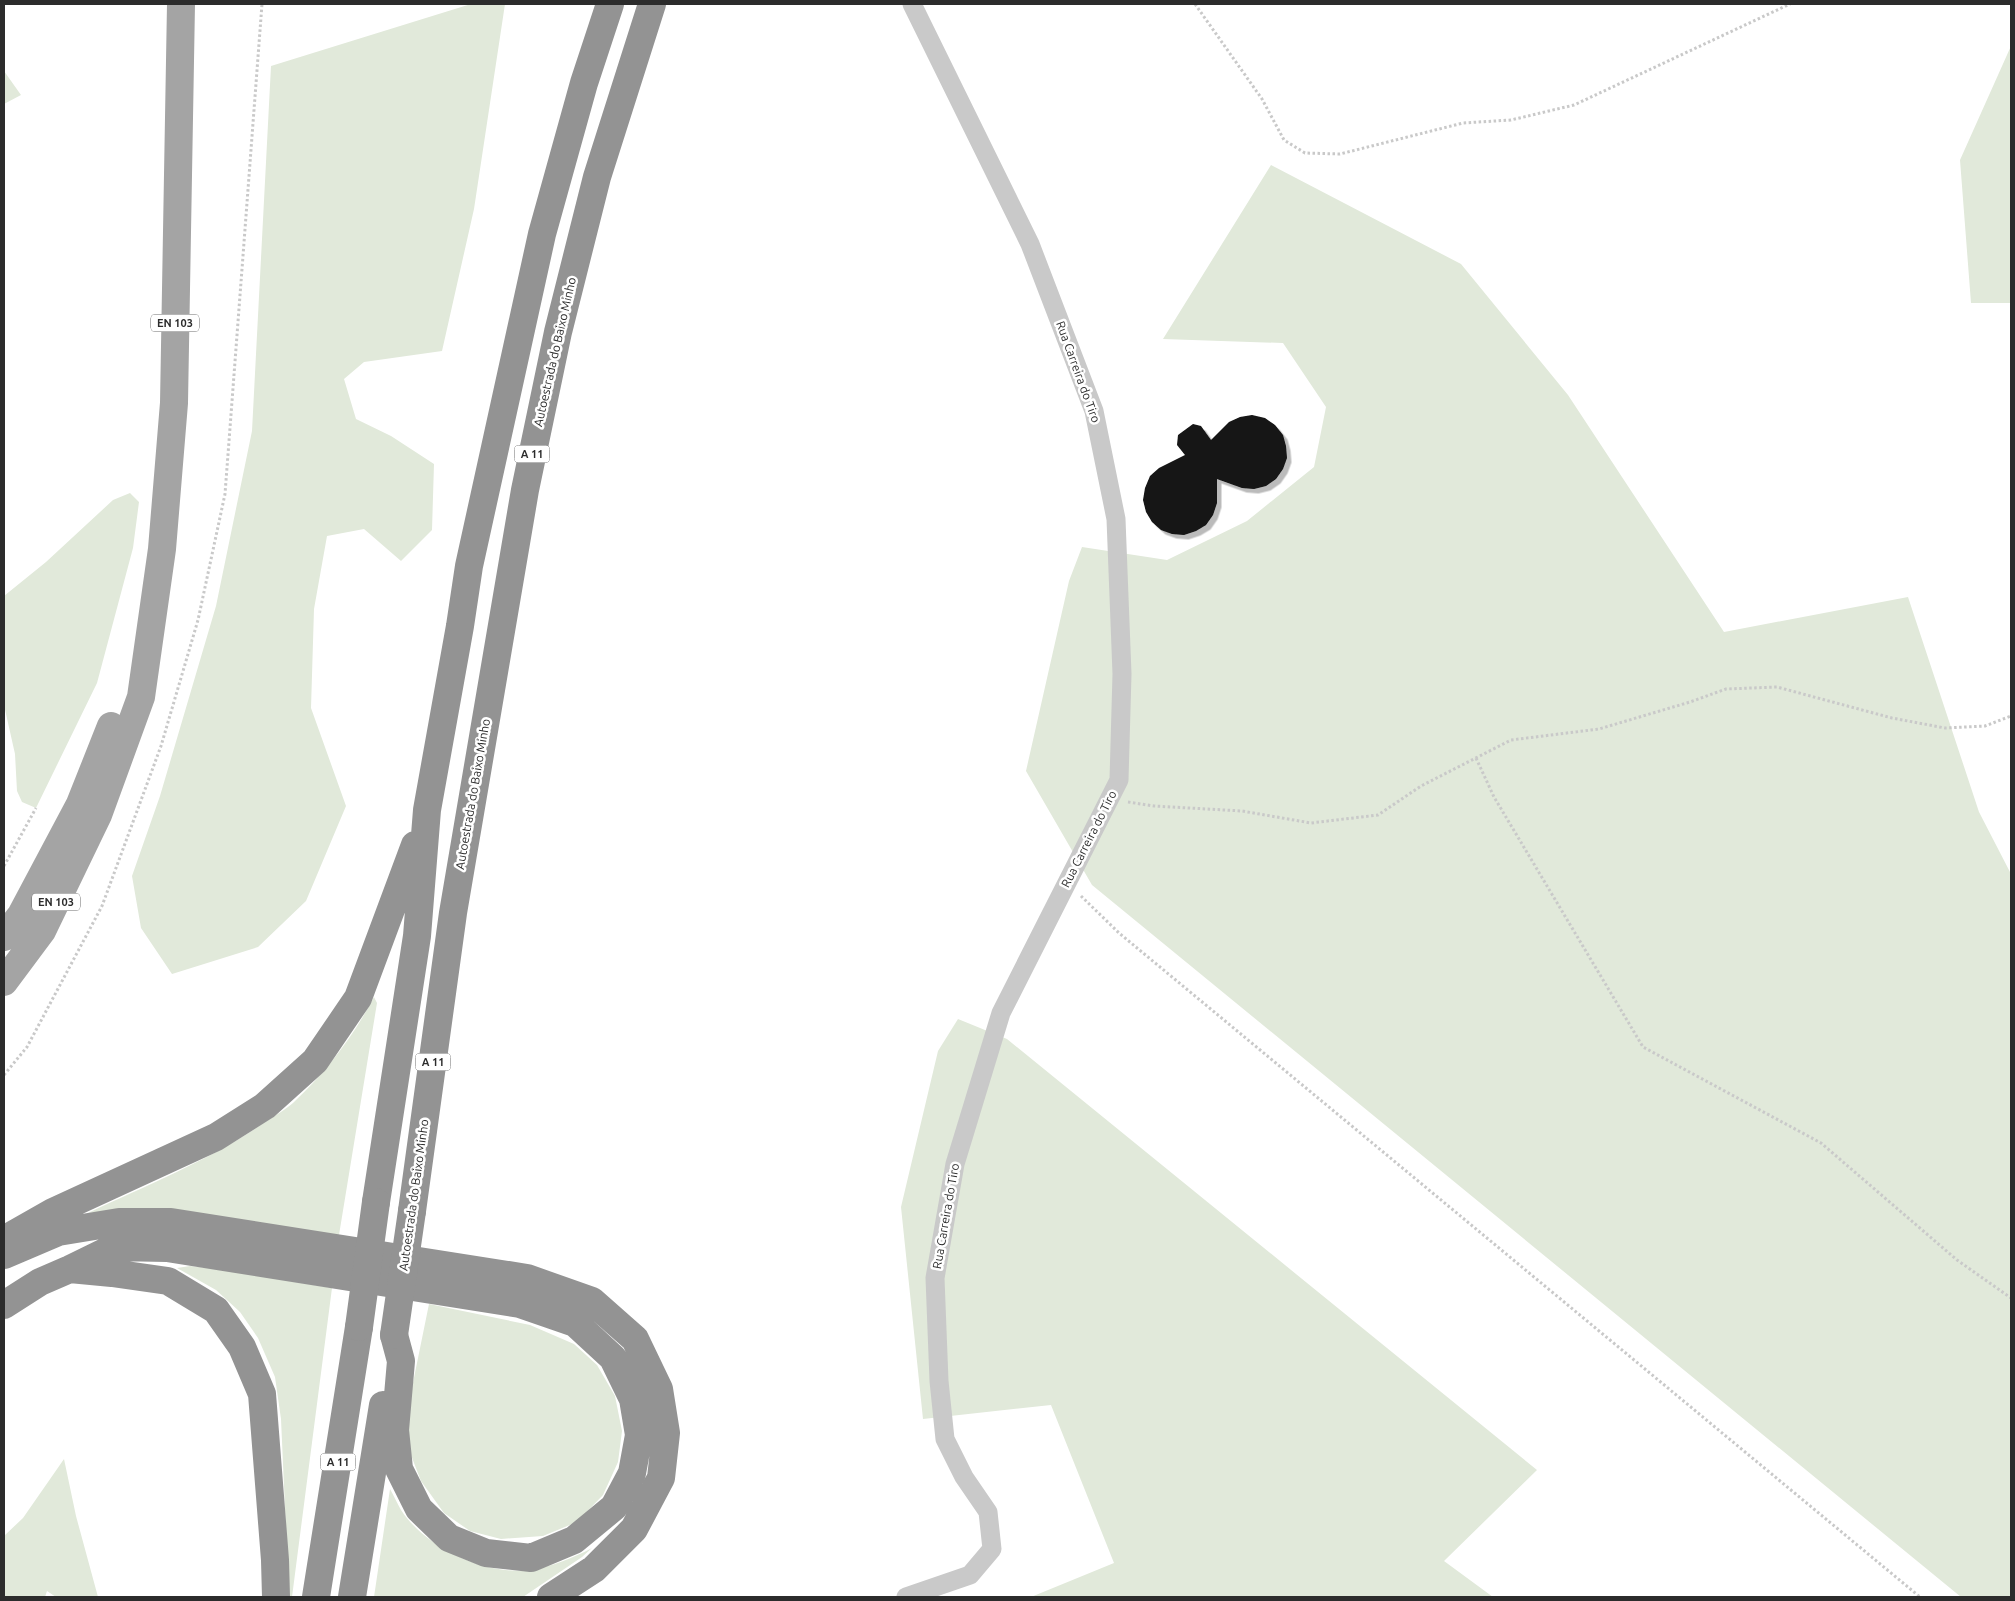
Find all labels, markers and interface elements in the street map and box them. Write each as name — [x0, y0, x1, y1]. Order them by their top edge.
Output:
street label: Autoestrada do Baixo Minho — [531, 276, 578, 428]
road number: EN 103 — [151, 314, 199, 332]
street label: Rua Carreira do Tiro — [1054, 319, 1103, 424]
road number: A 11 — [514, 446, 550, 462]
street label: Autoestrada do Baixo Minho — [453, 718, 492, 870]
street label: Rua Carreira do Tiro — [1058, 788, 1119, 889]
road number: EN 103 — [32, 894, 80, 910]
road number: A 11 — [416, 1054, 450, 1070]
street label: Autoestrada do Baixo Minho — [396, 1118, 431, 1271]
street label: Rua Carreira do Tiro — [930, 1162, 961, 1270]
road number: A 11 — [320, 1454, 356, 1470]

